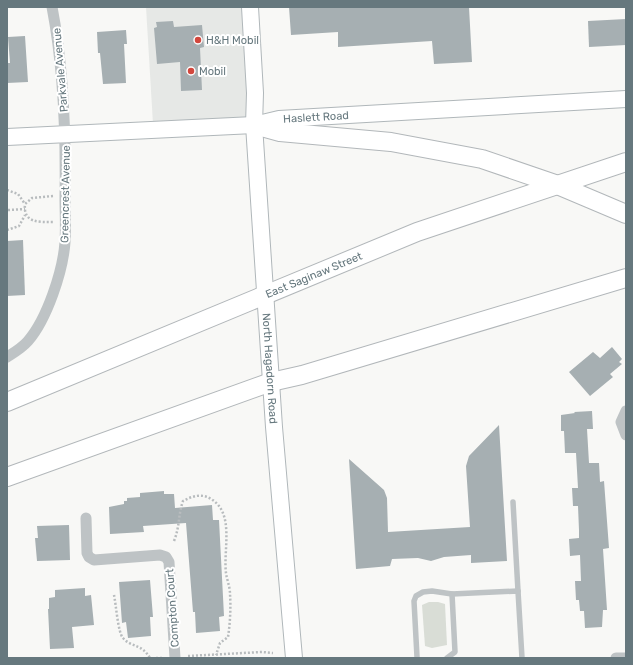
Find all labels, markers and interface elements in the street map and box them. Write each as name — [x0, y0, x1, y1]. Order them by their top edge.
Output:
street label: Parkvale Avenue — [50, 27, 71, 113]
place label: H&H Mobil — [206, 34, 259, 47]
marker: H&H Mobil — [193, 35, 203, 45]
place label: Mobil — [199, 65, 226, 78]
marker: Mobil — [186, 66, 196, 76]
street label: Haslett Road — [283, 109, 349, 126]
street label: Greencrest Avenue — [58, 145, 73, 243]
street label: East Saginaw Street — [264, 249, 365, 301]
street label: North Hagadorn Road — [259, 313, 280, 424]
street label: Compton Court — [163, 568, 182, 648]

